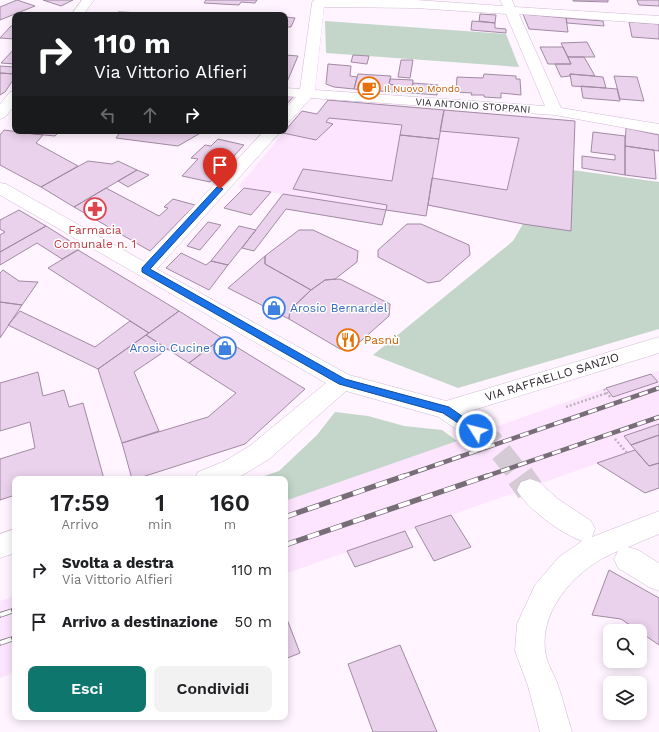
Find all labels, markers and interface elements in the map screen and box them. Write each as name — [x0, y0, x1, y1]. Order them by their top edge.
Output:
text: 110 m — [94, 27, 171, 60]
icon: right — [28, 28, 80, 80]
text: Via Vittorio Alfieri — [94, 61, 247, 82]
cafe icon: Il Nuovo Mondo — [356, 75, 382, 101]
place label: Il Nuovo Mondo — [384, 83, 460, 94]
street label: VIA ANTONIO STOPPANI — [415, 96, 531, 115]
icon: left — [97, 104, 119, 126]
icon: ahead — [139, 104, 161, 126]
icon: right — [181, 104, 203, 126]
pin — [203, 148, 237, 189]
icon: arrive — [209, 154, 231, 176]
pharmacy icon: Farmacia Comunale n. 1 — [82, 196, 108, 222]
place label: Farmacia Comunale n. 1 — [54, 223, 136, 251]
shop icon: Arosio Bernardel — [261, 295, 287, 321]
place label: Arosio Bernardel — [290, 301, 388, 315]
restaurant icon: Pasnù — [335, 327, 361, 353]
place label: Pasnù — [364, 333, 399, 347]
shop icon: Arosio Cucine — [212, 335, 238, 361]
place label: Arosio Cucine — [129, 341, 210, 355]
street label: VIA RAFFAELLO SANZIO — [483, 350, 621, 404]
position arrow — [455, 410, 497, 452]
text: 17:59 — [50, 489, 110, 517]
text: 1 — [155, 489, 165, 517]
text: 160 — [210, 489, 250, 517]
text: Arrivo — [61, 517, 99, 532]
text: min — [148, 517, 172, 532]
text: m — [224, 517, 236, 532]
text: Svolta a destra — [62, 554, 174, 572]
icon: right — [28, 559, 50, 581]
text: 110 m — [232, 561, 272, 579]
text: Via Vittorio Alfieri — [62, 572, 173, 587]
icon: arrive — [28, 611, 50, 633]
text: Arrivo a destinazione — [62, 613, 218, 631]
text: 50 m — [235, 613, 272, 631]
map controls — [603, 624, 647, 720]
button: search — [603, 624, 647, 668]
button: Esci — [28, 666, 146, 712]
button: Condividi — [154, 666, 272, 712]
button: layers — [603, 676, 647, 720]

